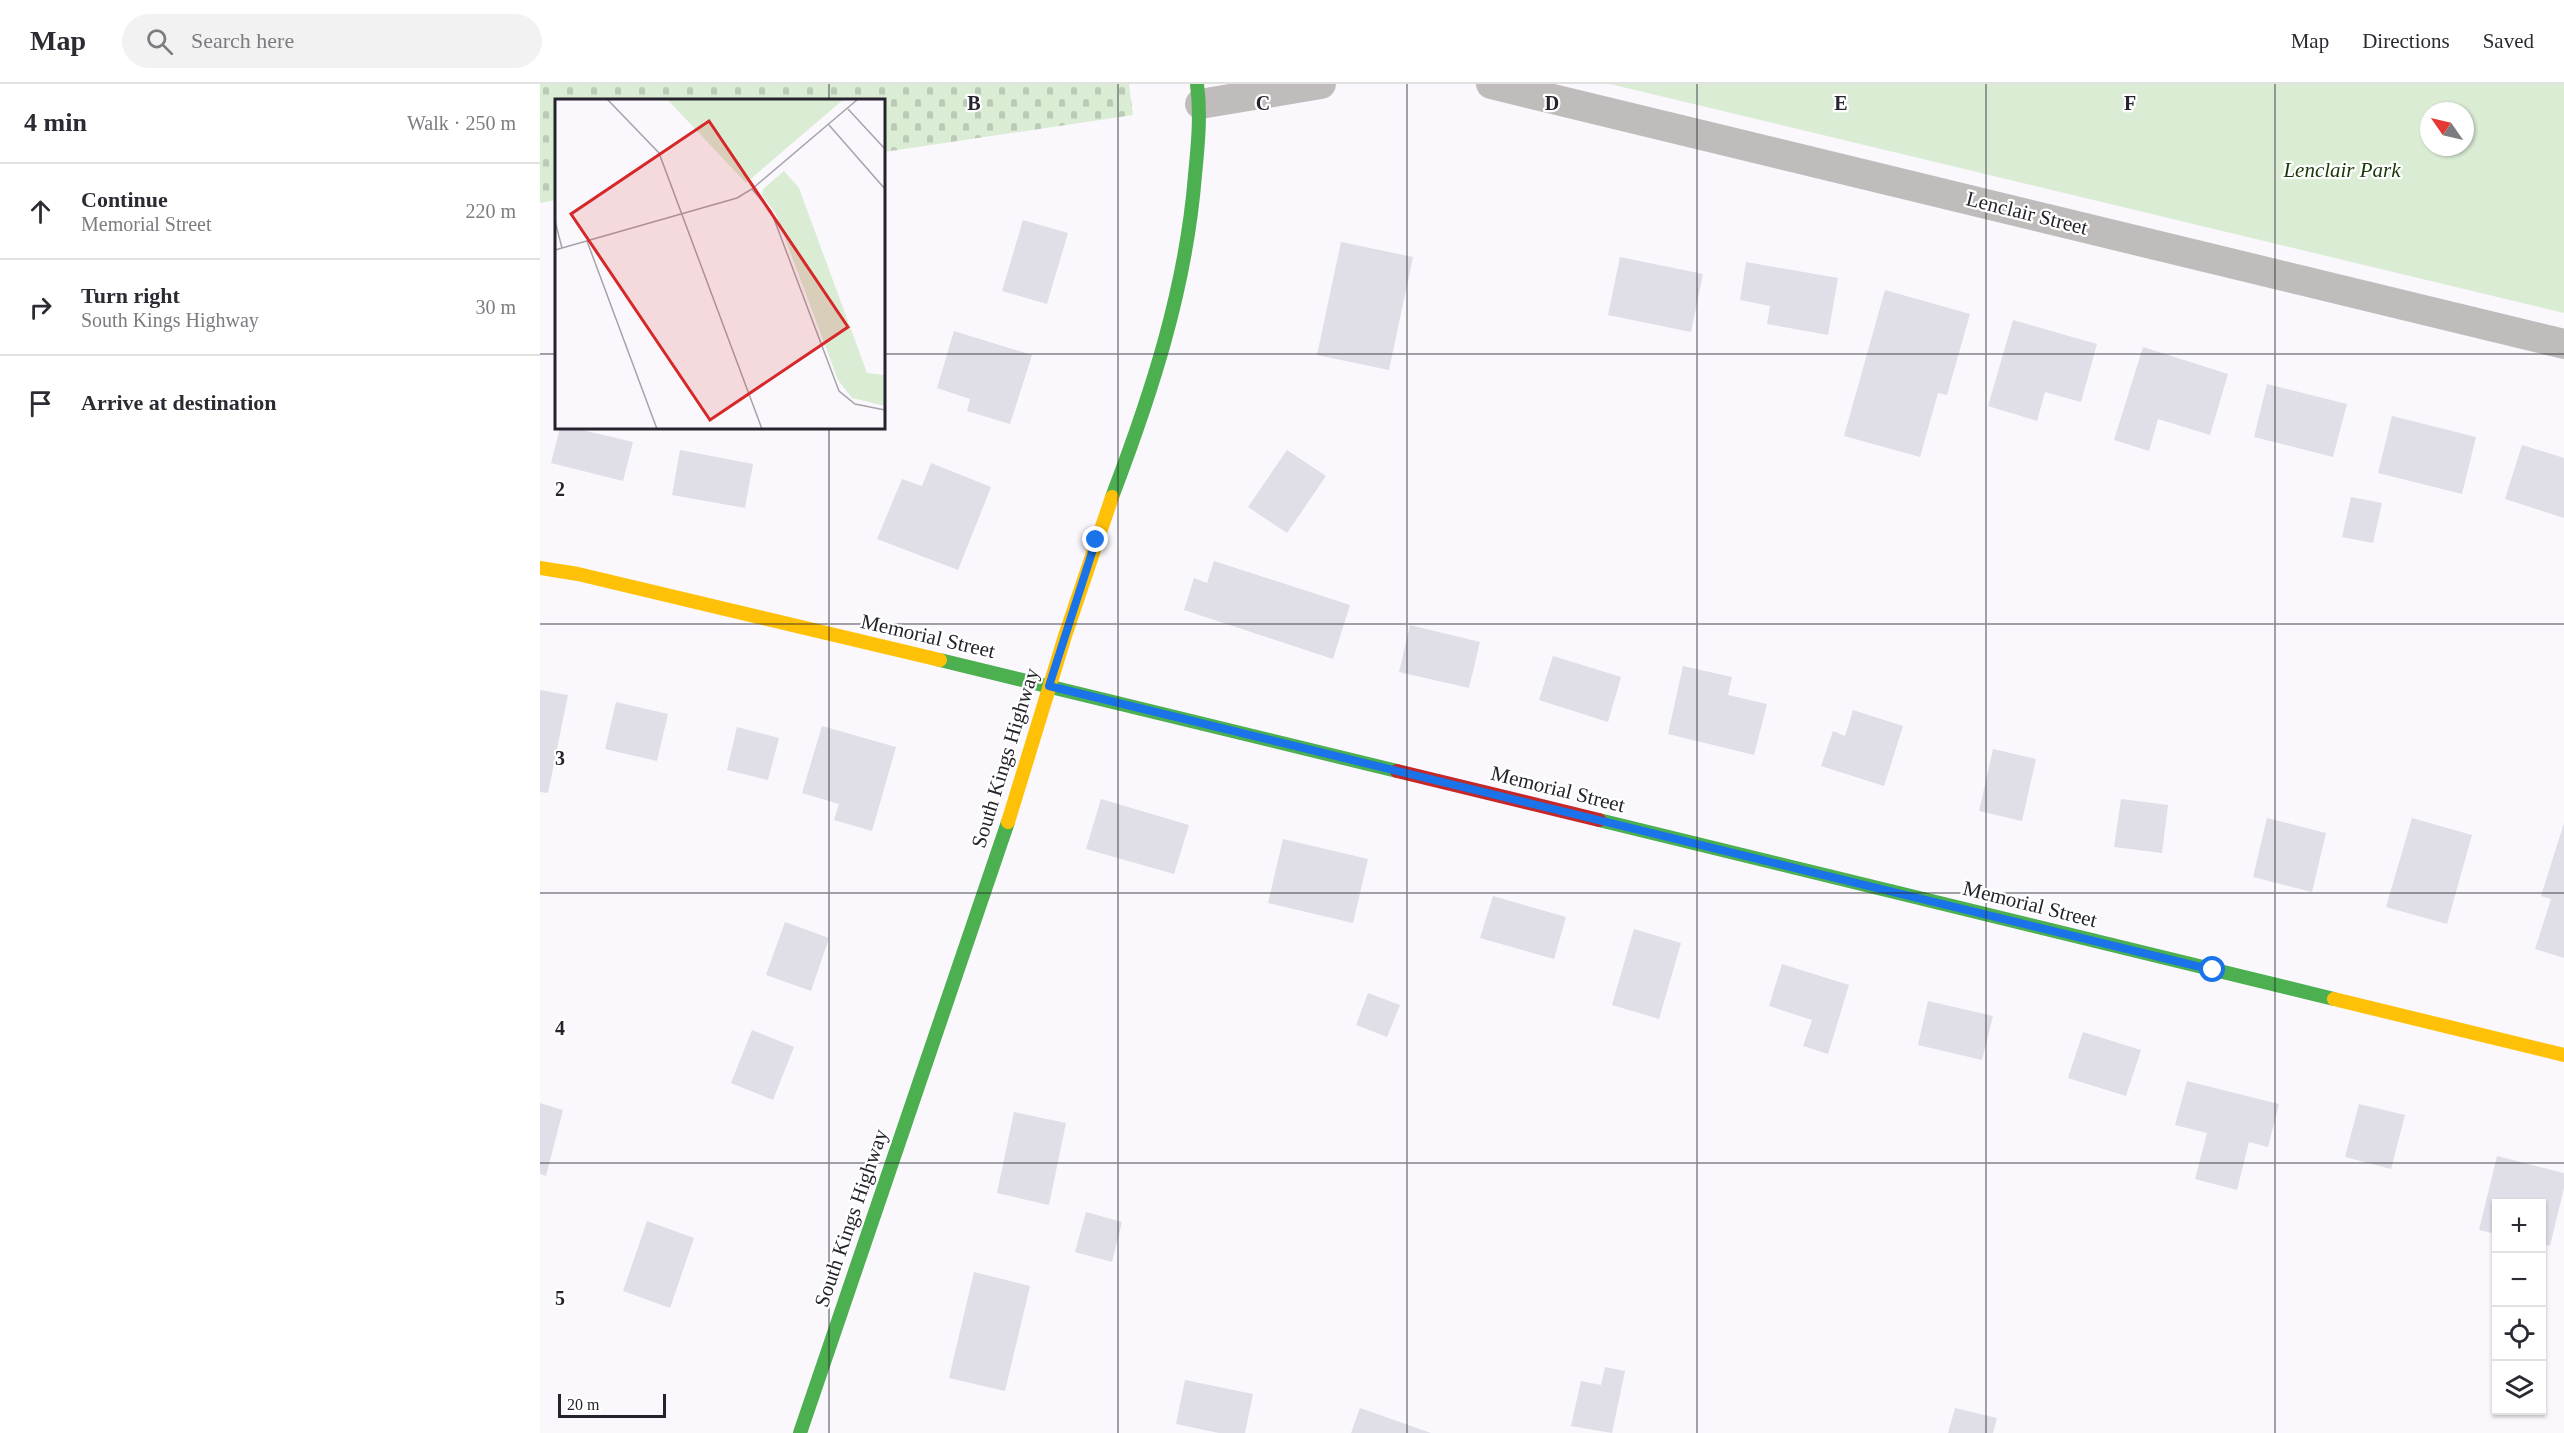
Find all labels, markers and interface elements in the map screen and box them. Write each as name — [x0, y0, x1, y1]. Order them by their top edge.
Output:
search box — [122, 14, 542, 68]
text: Map — [30, 25, 86, 56]
icon: search — [143, 25, 176, 58]
text: Search here — [191, 28, 294, 53]
text: Map — [2291, 29, 2329, 53]
text: Directions — [2362, 29, 2450, 53]
text: Saved — [2483, 29, 2534, 53]
text: B — [967, 92, 981, 114]
text: C — [1256, 92, 1270, 114]
text: D — [1545, 92, 1559, 114]
text: E — [1834, 92, 1848, 114]
text: F — [2124, 92, 2136, 114]
inset map — [555, 99, 885, 429]
north arrow — [2420, 102, 2474, 156]
text: 4 min — [24, 108, 87, 137]
text: Walk · 250 m — [407, 112, 516, 134]
park label: Lenclair Park — [2282, 158, 2401, 182]
street label: Lenclair Street — [1964, 186, 2090, 240]
text: Continue — [81, 187, 168, 212]
icon: ahead — [24, 195, 57, 228]
text: 220 m — [465, 200, 516, 222]
text: Memorial Street — [81, 213, 212, 235]
text: Turn right — [81, 283, 180, 308]
icon: right — [24, 291, 57, 324]
text: 30 m — [475, 296, 516, 318]
text: South Kings Highway — [81, 309, 259, 331]
icon: arrive — [24, 387, 57, 420]
text: Arrive at destination — [81, 390, 277, 415]
text: 2 — [555, 478, 565, 500]
route end — [1082, 526, 1108, 552]
street label: Memorial Street — [859, 609, 998, 663]
street label: South Kings Highway — [966, 665, 1044, 851]
text: 3 — [555, 747, 565, 769]
street label: Memorial Street — [1489, 761, 1628, 817]
street label: Memorial Street — [1961, 876, 2100, 932]
route start — [2199, 956, 2225, 982]
text: 4 — [555, 1017, 565, 1039]
street label: South Kings Highway — [809, 1125, 893, 1310]
map controls — [2492, 1199, 2546, 1415]
button: + — [2492, 1199, 2546, 1253]
button: − — [2492, 1253, 2546, 1307]
text: 5 — [555, 1287, 565, 1309]
button: locate — [2492, 1307, 2546, 1361]
button: layers — [2492, 1361, 2546, 1415]
scale bar — [558, 1391, 666, 1418]
text: 20 m — [567, 1396, 599, 1413]

